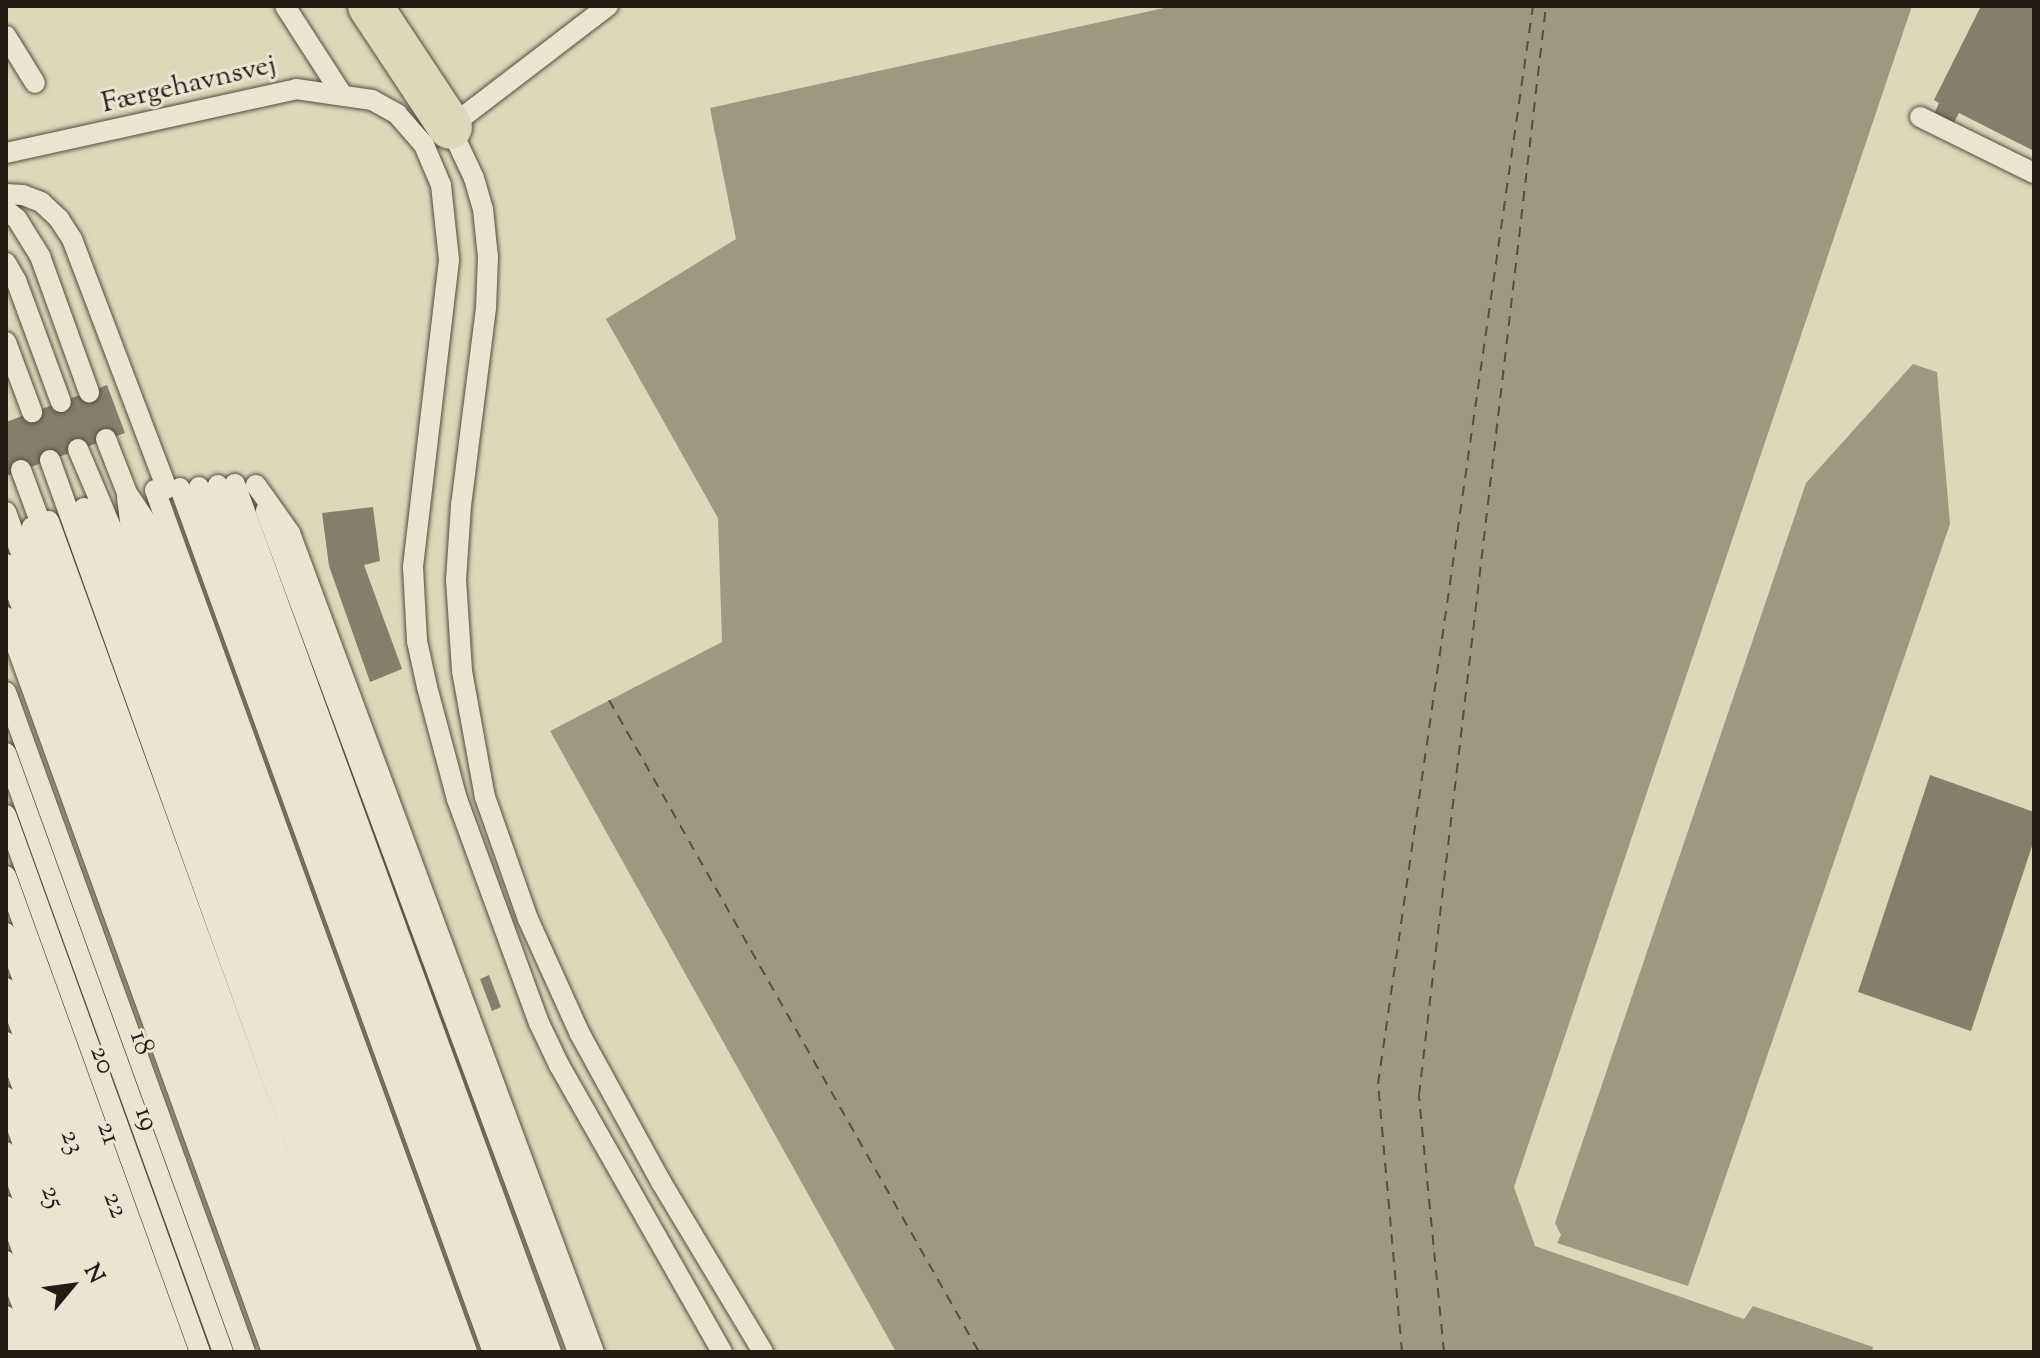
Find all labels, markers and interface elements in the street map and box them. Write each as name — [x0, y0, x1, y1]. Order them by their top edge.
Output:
street label: Færgehavnsvej — [99, 49, 279, 121]
street label: 18 — [121, 1026, 161, 1060]
street label: 20 — [81, 1041, 123, 1079]
street label: 19 — [126, 1103, 166, 1135]
street label: 21 — [88, 1117, 128, 1149]
street label: 23 — [52, 1125, 92, 1159]
street label: 25 — [32, 1181, 72, 1213]
street label: 22 — [95, 1187, 135, 1223]
north arrow — [32, 1246, 112, 1326]
text: N — [75, 1259, 111, 1290]

